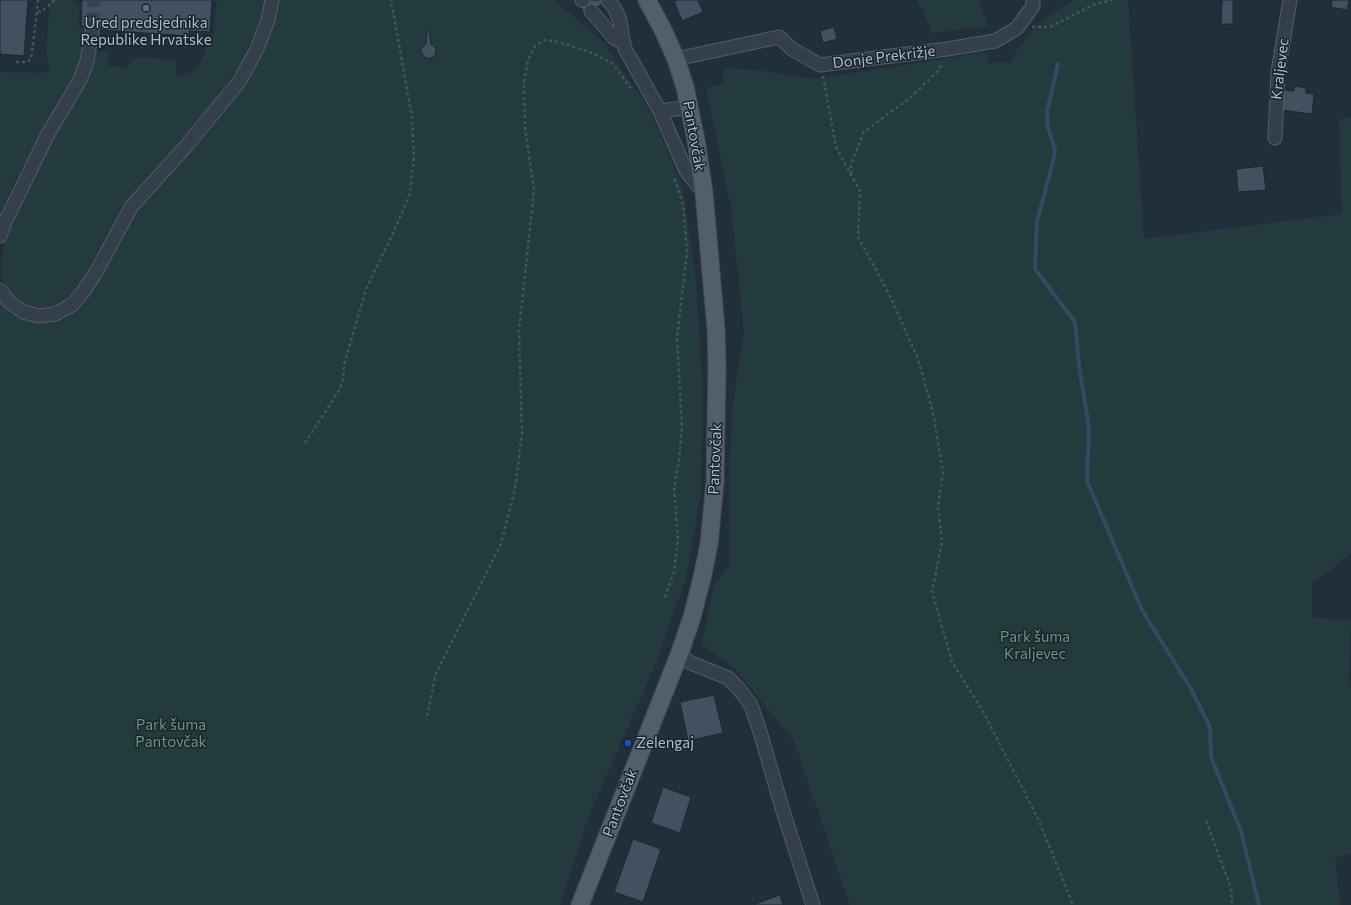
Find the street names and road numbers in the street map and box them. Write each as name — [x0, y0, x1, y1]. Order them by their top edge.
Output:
street label: Kraljevec — [1267, 37, 1293, 101]
street label: Donje Prekrižje — [832, 42, 936, 72]
street label: Pantovčak — [679, 99, 709, 173]
street label: Pantovčak — [705, 423, 725, 495]
street label: Pantovčak — [599, 766, 641, 840]

